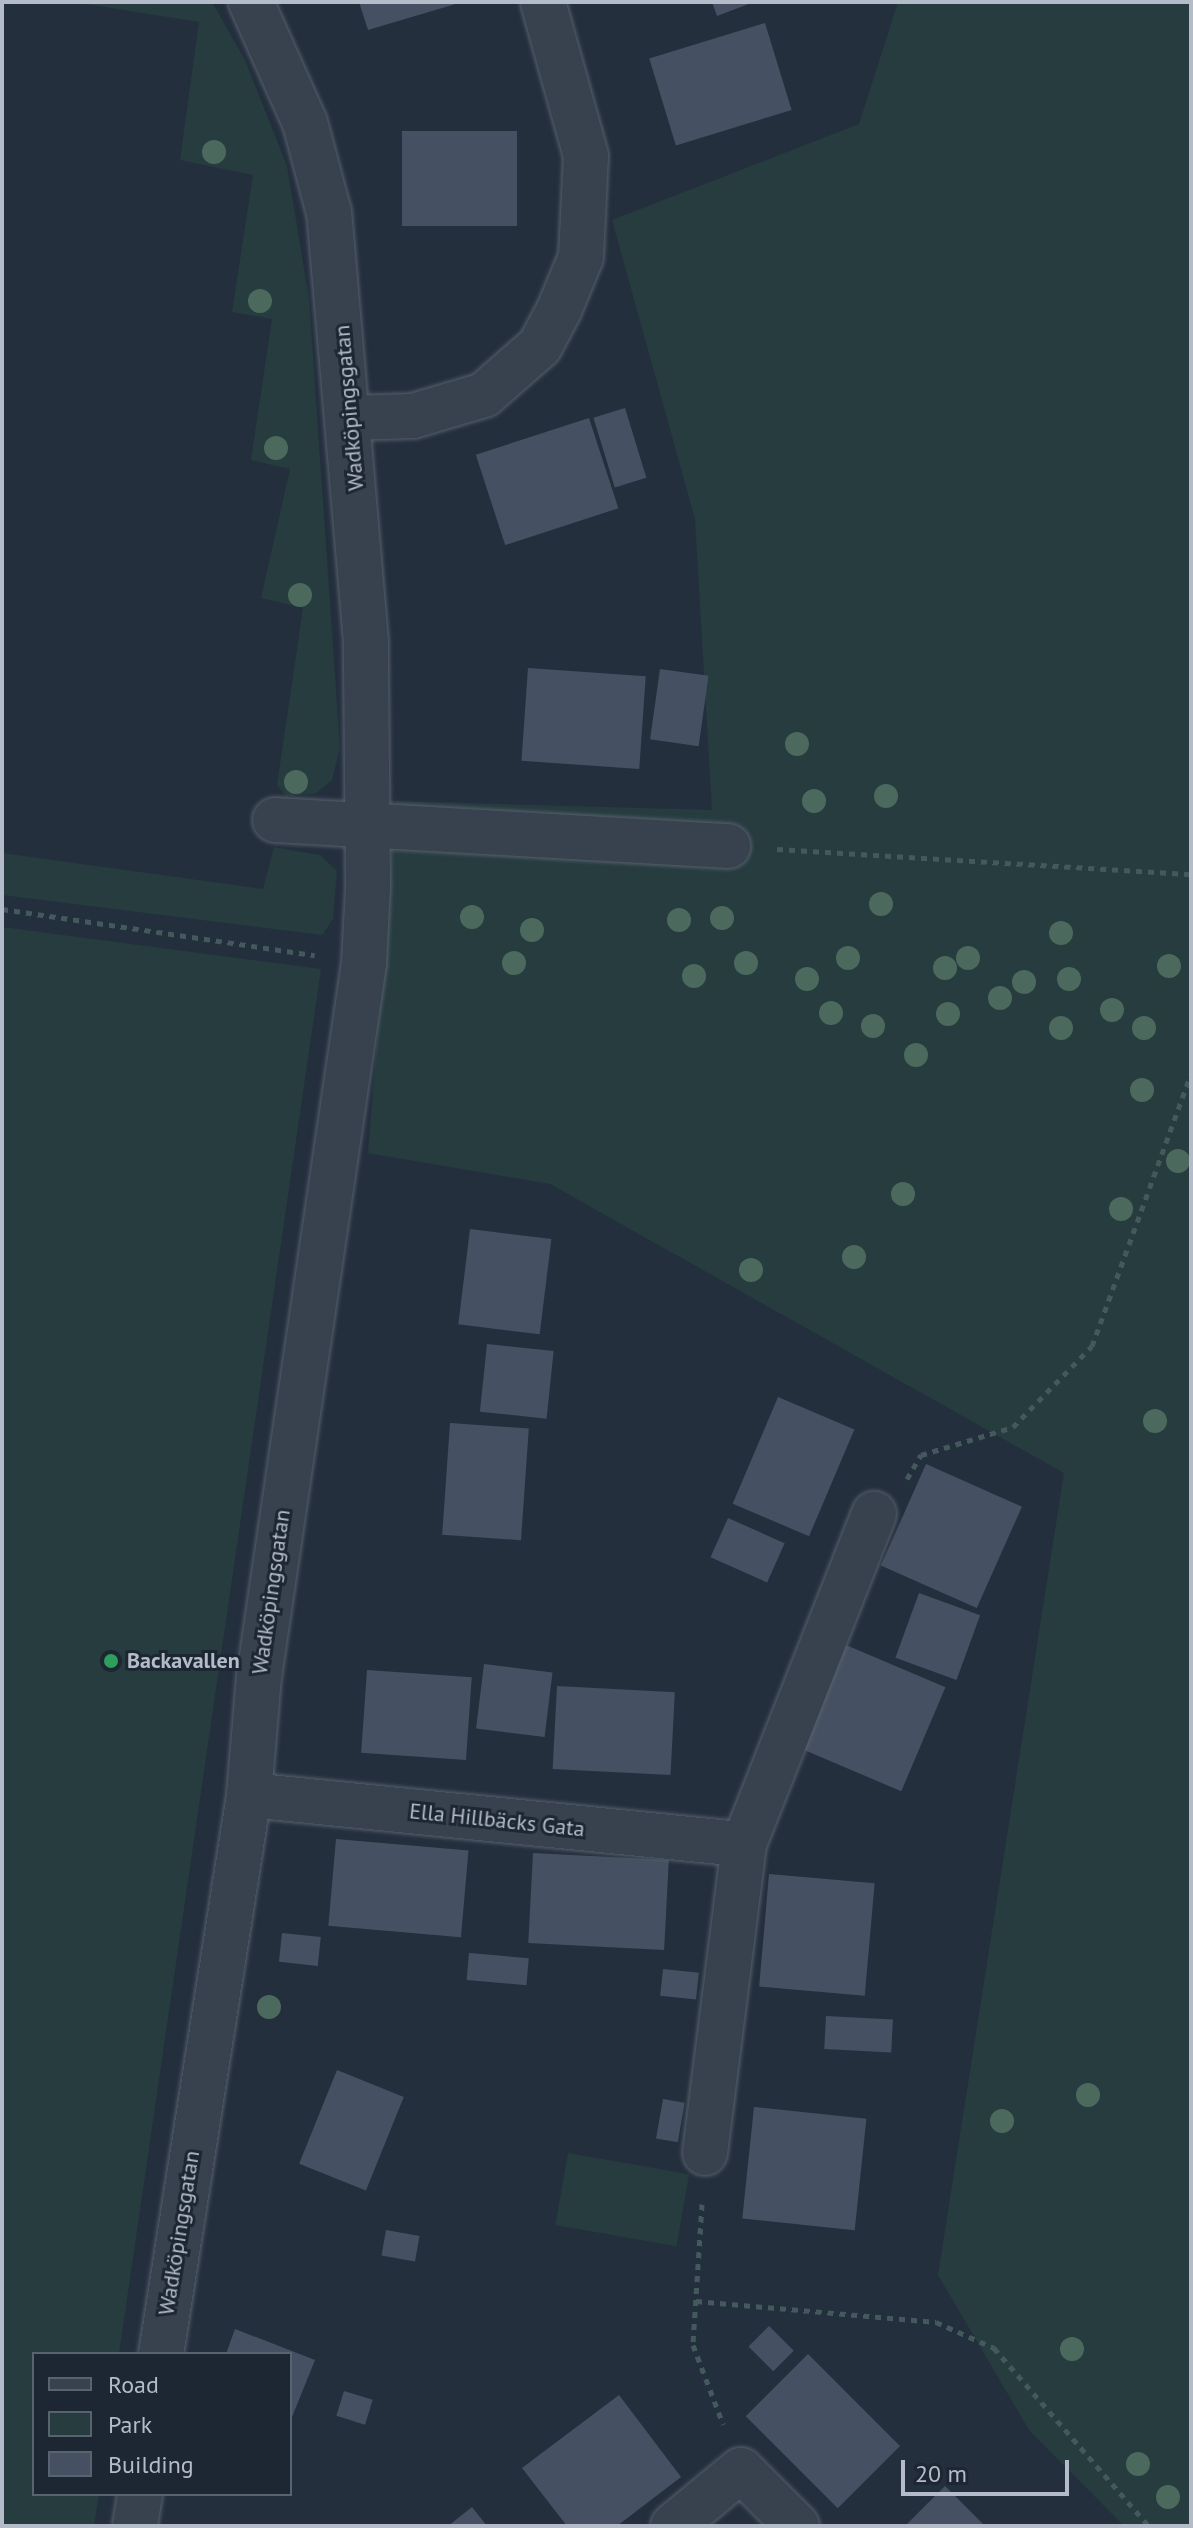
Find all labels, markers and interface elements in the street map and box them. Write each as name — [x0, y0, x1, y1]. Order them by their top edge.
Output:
street label: Wadköpingsgatan — [329, 324, 369, 492]
street label: Wadköpingsgatan — [246, 1508, 296, 1676]
place label: Backavallen — [127, 1648, 240, 1674]
marker: Backavallen — [102, 1652, 120, 1670]
street label: Ella Hillbäcks Gata — [408, 1798, 586, 1842]
street label: Wadköpingsgatan — [153, 2149, 205, 2317]
legend — [32, 2352, 292, 2496]
text: Road — [108, 2369, 159, 2400]
text: Park — [108, 2409, 152, 2440]
scale bar — [905, 2444, 1073, 2494]
text: Building — [108, 2449, 194, 2480]
text: 20 m — [915, 2458, 967, 2489]

